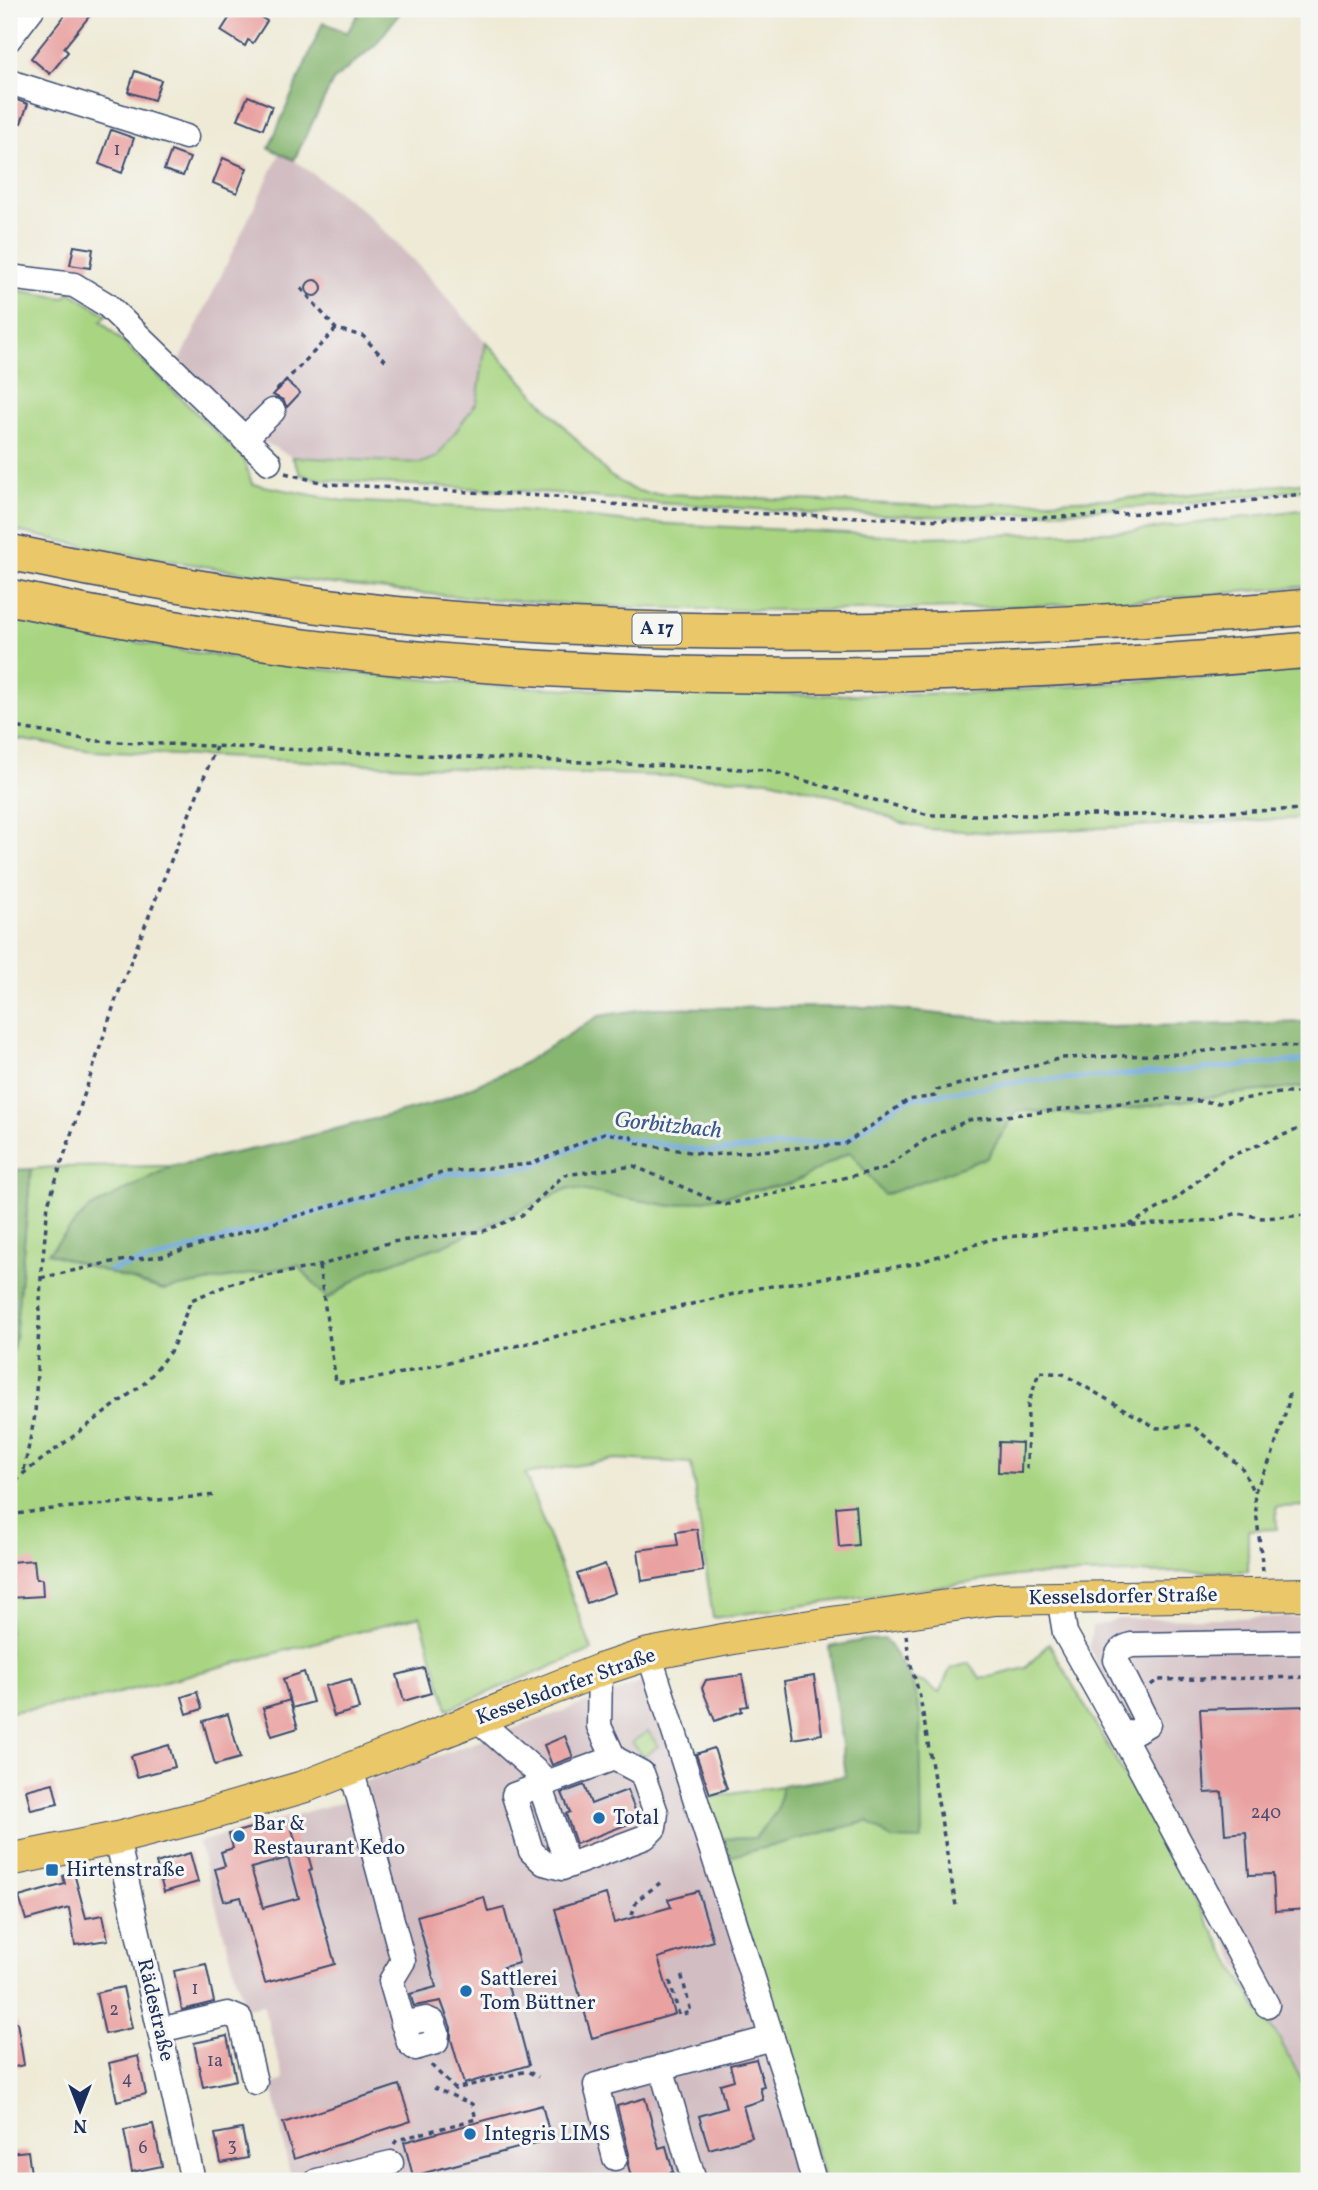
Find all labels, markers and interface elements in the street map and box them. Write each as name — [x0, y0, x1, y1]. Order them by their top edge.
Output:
house number: 1 — [114, 138, 120, 163]
road number: A 17 — [632, 614, 682, 644]
water label: Gorbitzbach — [613, 1104, 723, 1148]
street label: Kesselsdorfer Straße — [1028, 1581, 1218, 1613]
street label: Kesselsdorfer Straße — [472, 1641, 660, 1733]
house number: 240 — [1251, 1801, 1281, 1826]
place label: Total — [613, 1804, 659, 1833]
place label: Bar & Restaurant Kedo — [253, 1810, 405, 1863]
marker: Total — [591, 1810, 607, 1826]
marker: Bar & Restaurant Kedo — [231, 1828, 247, 1844]
place label: Hirtenstraße — [66, 1856, 185, 1885]
marker: Hirtenstraße — [44, 1862, 60, 1878]
street label: Rädestraße — [129, 1956, 181, 2064]
place label: Sattlerei Tom Büttner — [480, 1965, 596, 2018]
house number: 1 — [192, 1977, 198, 2002]
marker: Sattlerei Tom Büttner — [458, 1983, 474, 1999]
house number: 2 — [109, 1998, 119, 2023]
house number: 1a — [207, 2049, 223, 2074]
house number: 4 — [122, 2067, 132, 2092]
north arrow — [46, 2074, 116, 2144]
text: N — [73, 2112, 87, 2138]
place label: Integris LIMS — [484, 2120, 610, 2149]
marker: Integris LIMS — [462, 2126, 478, 2142]
house number: 3 — [227, 2134, 237, 2159]
house number: 6 — [138, 2136, 148, 2161]

